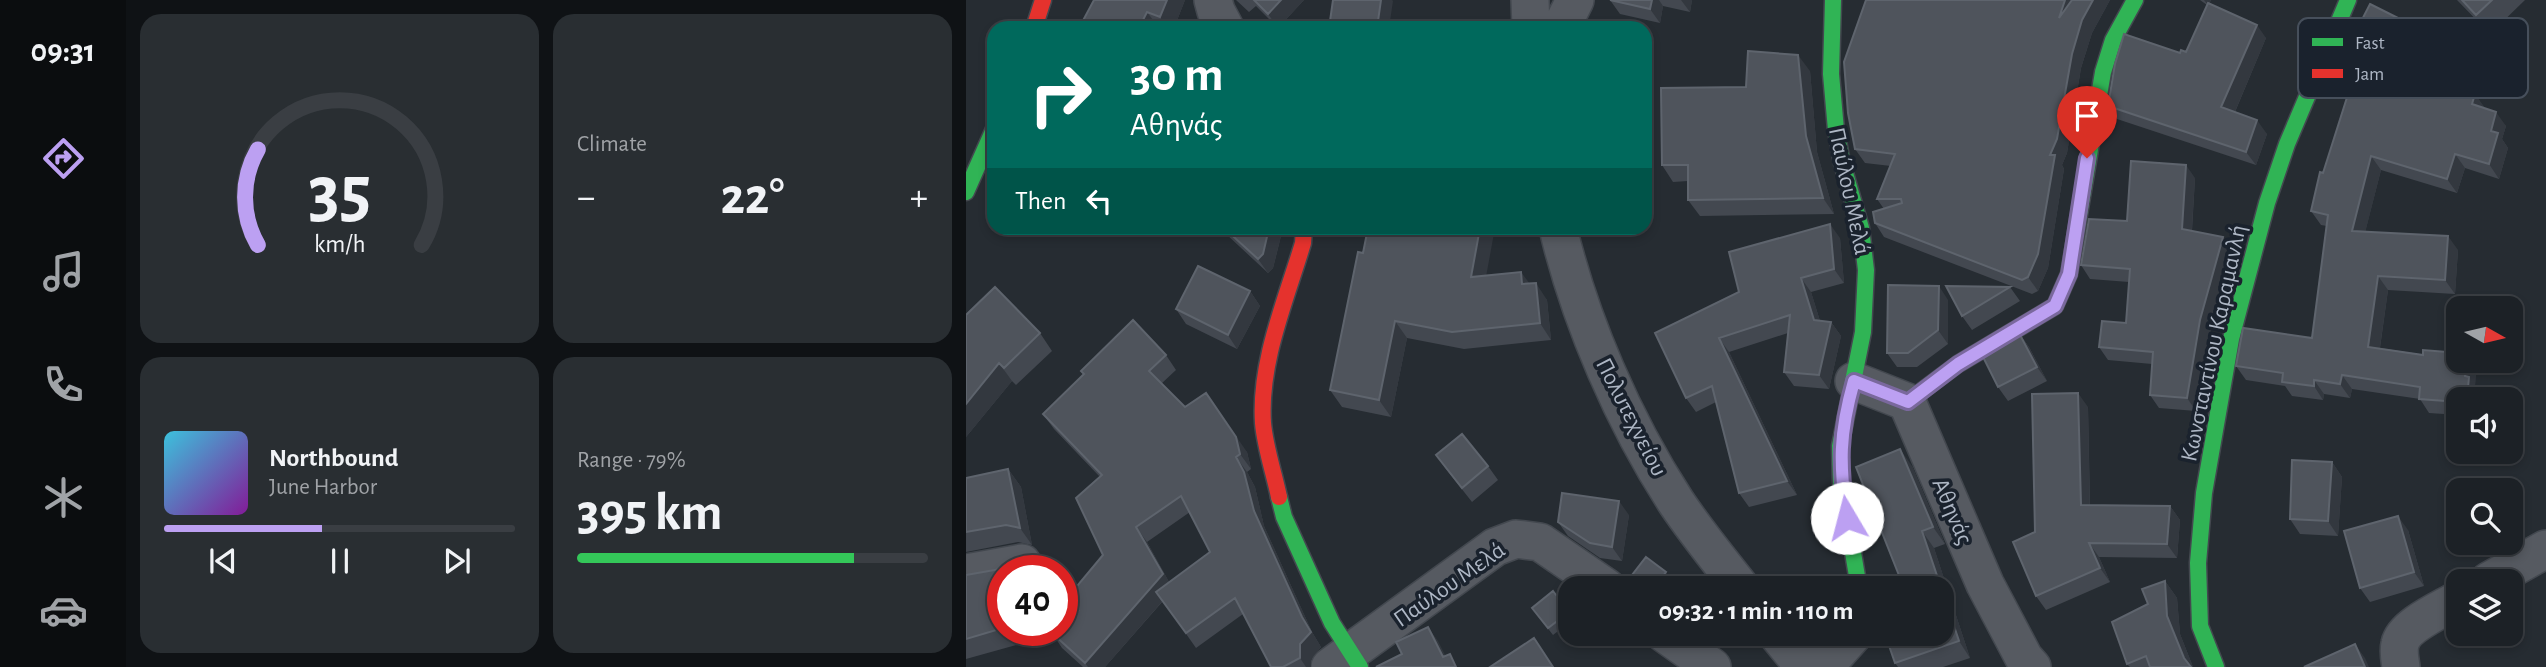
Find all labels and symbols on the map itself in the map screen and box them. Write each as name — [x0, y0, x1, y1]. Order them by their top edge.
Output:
legend — [2298, 18, 2528, 98]
text: Fast — [2355, 34, 2385, 53]
text: Jam — [2355, 65, 2384, 84]
pin — [2057, 86, 2117, 158]
street label: Παύλου Μελά — [1824, 125, 1874, 257]
street label: Κωνσταντίνου Καραμανλή — [2177, 223, 2251, 464]
north arrow — [2446, 296, 2524, 373]
street label: Πολυτεχνείου — [1591, 354, 1671, 480]
street label: Αθηνάς — [1927, 475, 1977, 548]
position arrow — [1810, 481, 1884, 555]
street label: Παύλου Μελά — [1390, 538, 1510, 632]
speed limit sign: 40 — [987, 555, 1078, 646]

